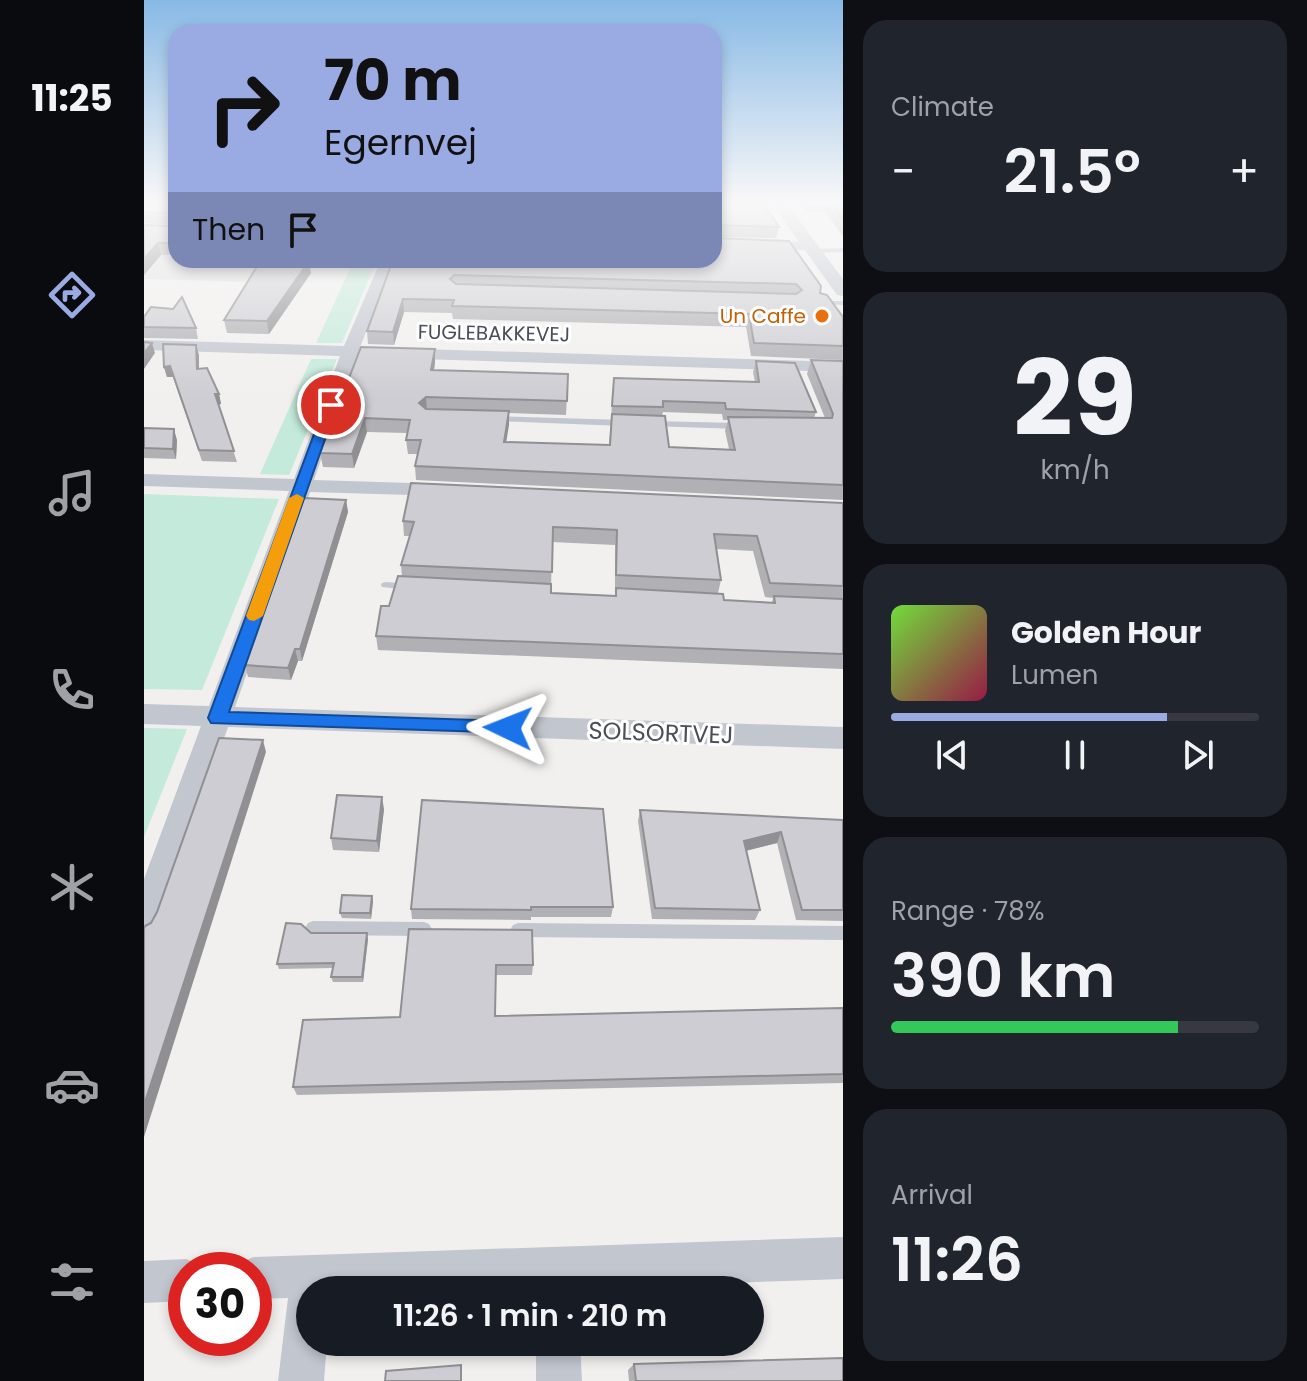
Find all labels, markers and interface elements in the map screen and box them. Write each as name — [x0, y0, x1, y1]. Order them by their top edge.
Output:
text: 70 m — [324, 41, 462, 120]
icon: right — [192, 56, 296, 160]
text: 11:25 — [31, 73, 113, 124]
text: Climate — [891, 89, 994, 125]
text: Egernvej — [324, 117, 477, 168]
text: 21.5° — [1004, 130, 1141, 214]
text: − — [891, 141, 915, 202]
text: + — [1229, 141, 1259, 202]
text: Then — [192, 208, 265, 251]
icon: arrive — [281, 208, 325, 252]
icon: directions — [44, 267, 100, 323]
place label: Un Caffe — [720, 302, 806, 330]
marker: Un Caffe — [813, 307, 831, 325]
street label: FUGLEBAKKEVEJ — [418, 318, 570, 348]
text: 29 — [1013, 326, 1137, 471]
pin — [297, 371, 365, 439]
icon: arrive — [309, 383, 353, 427]
text: km/h — [1040, 452, 1110, 488]
icon: music — [44, 465, 100, 521]
text: Golden Hour — [1011, 611, 1201, 654]
text: Lumen — [1011, 657, 1098, 693]
icon: phone — [44, 662, 100, 718]
position arrow — [466, 686, 550, 770]
street label: SOLSORTVEJ — [588, 713, 734, 752]
icon: previous — [930, 733, 974, 777]
icon: pause — [1053, 733, 1097, 777]
icon: next — [1176, 733, 1220, 777]
icon: climate — [44, 859, 100, 915]
text: Range · 78% — [891, 893, 1044, 929]
text: 390 km — [891, 934, 1115, 1018]
icon: car — [44, 1057, 100, 1113]
text: Arrival — [891, 1177, 973, 1213]
text: 11:26 — [891, 1218, 1023, 1302]
speed limit sign: 30 — [168, 1252, 272, 1356]
icon: filters — [44, 1254, 100, 1310]
text: 11:26 · 1 min · 210 m — [393, 1294, 667, 1337]

